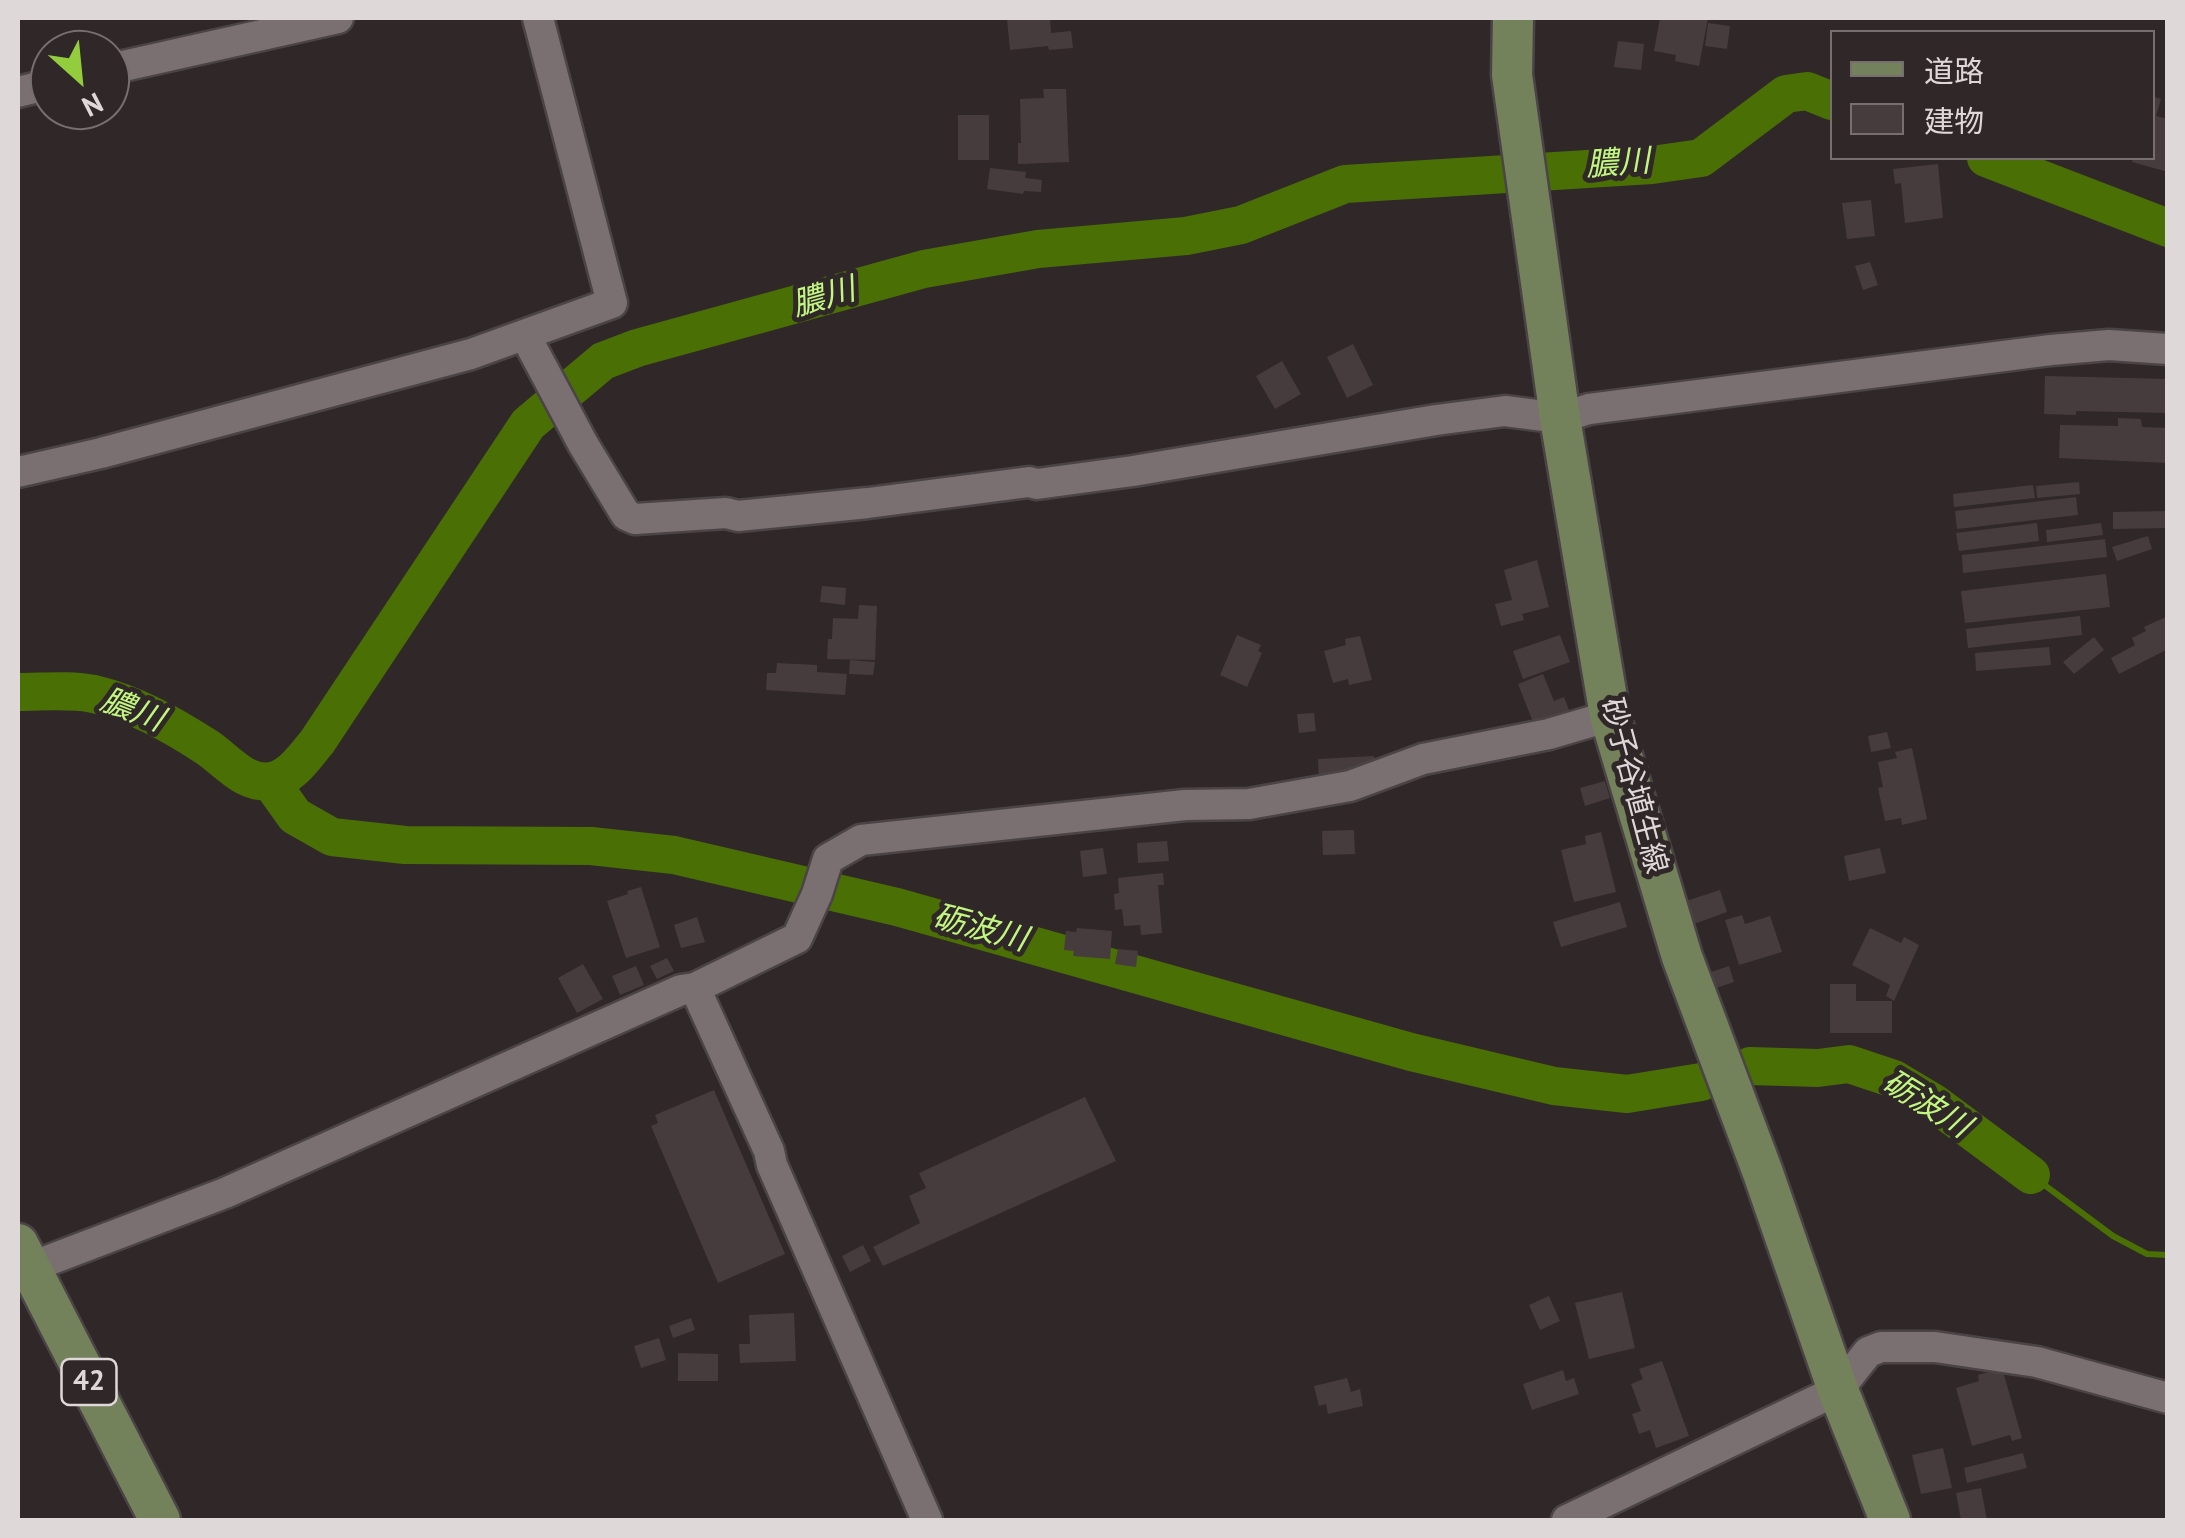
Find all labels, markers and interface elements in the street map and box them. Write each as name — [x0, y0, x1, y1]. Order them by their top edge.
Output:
north arrow — [30, 30, 130, 130]
legend — [1830, 30, 2155, 160]
text: 道路 — [1924, 51, 1984, 90]
text: N — [76, 85, 110, 126]
text: 建物 — [1924, 101, 1984, 140]
water label: 膿川 — [1585, 143, 1651, 185]
water label: 膿川 — [788, 271, 860, 325]
water label: 膿川 — [95, 682, 169, 740]
street label: 砂子谷埴生線 — [1592, 694, 1674, 878]
water label: 砺波川 — [929, 898, 1031, 960]
water label: 砺波川 — [1875, 1063, 1977, 1147]
road number: 42 — [62, 1359, 116, 1405]

